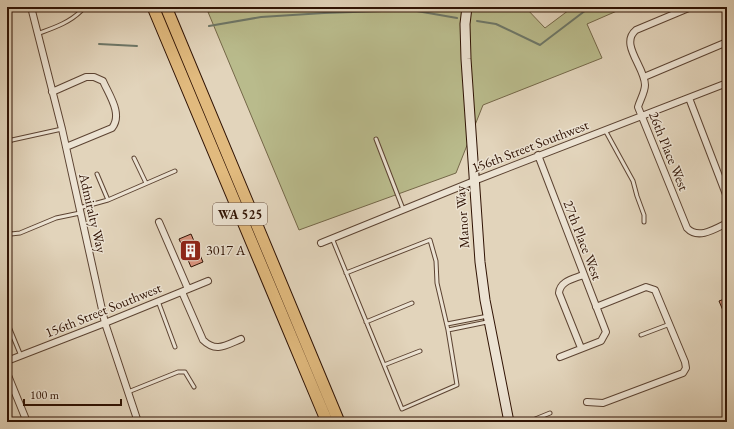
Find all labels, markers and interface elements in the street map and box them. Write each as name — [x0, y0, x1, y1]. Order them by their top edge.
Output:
street label: 26th Place West — [645, 109, 693, 194]
street label: 156th Street Southwest — [469, 115, 592, 177]
street label: Admiralty Way — [75, 171, 111, 255]
street label: Manor Way — [451, 184, 473, 249]
street label: 27th Place West — [560, 198, 607, 283]
road number: WA 525 — [213, 203, 267, 225]
building icon: 3017 A — [178, 237, 204, 263]
place label: 3017 A — [206, 241, 246, 259]
street label: 156th Street Southwest — [42, 278, 164, 342]
scale bar — [24, 381, 121, 407]
text: 100 m — [30, 387, 60, 403]

